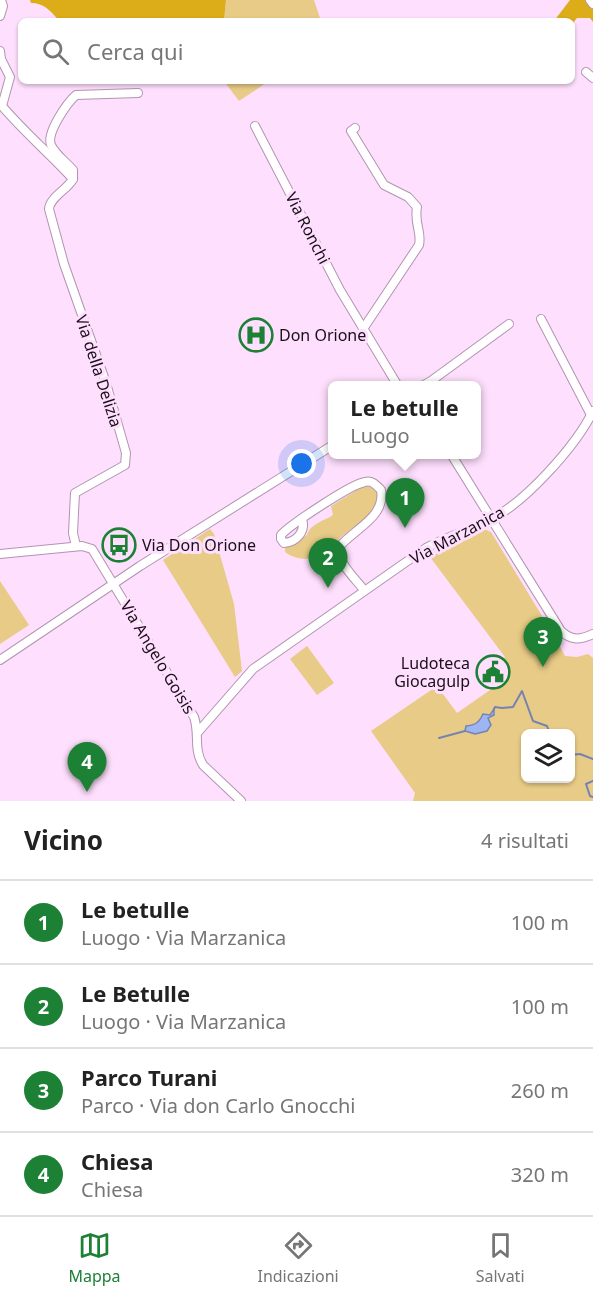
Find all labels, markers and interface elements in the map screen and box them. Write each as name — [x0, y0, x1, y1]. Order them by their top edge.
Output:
search box — [18, 18, 575, 84]
icon: search — [39, 35, 72, 68]
text: Cerca qui — [87, 36, 183, 66]
street label: Via Ronchi — [280, 188, 336, 268]
street label: Via della Delizia — [71, 312, 127, 430]
hospital icon: Don Orione — [238, 317, 274, 353]
place label: Don Orione — [279, 324, 366, 346]
popup — [328, 381, 481, 459]
text: Le betulle — [350, 392, 459, 422]
text: Luogo — [350, 422, 410, 449]
your location — [287, 449, 316, 478]
pin: 1 — [386, 478, 424, 528]
street label: Via Marzanica — [406, 501, 508, 569]
bus stop icon: Via Don Orione — [101, 527, 137, 563]
place label: Via Don Orione — [142, 534, 256, 556]
pin: 2 — [308, 538, 348, 588]
street label: Via Angelo Goisis — [115, 596, 201, 718]
pin: 3 — [524, 618, 562, 667]
place label: Ludoteca Giocagulp — [394, 652, 470, 692]
public building icon: Ludoteca Giocagulp — [475, 654, 511, 690]
map controls — [521, 729, 575, 783]
button: layers — [521, 729, 575, 783]
pin: 4 — [68, 742, 106, 792]
text: Vicino — [24, 822, 103, 858]
text: 4 risultati — [481, 827, 569, 854]
text: Le betulle — [81, 894, 189, 924]
text: 1 — [38, 909, 49, 936]
text: 100 m — [511, 909, 569, 936]
text: Luogo · Via Marzanica — [81, 924, 286, 951]
text: Le Betulle — [81, 978, 190, 1008]
text: 2 — [38, 993, 49, 1020]
text: 100 m — [511, 993, 569, 1020]
text: Luogo · Via Marzanica — [81, 1008, 286, 1035]
text: Parco Turani — [81, 1062, 217, 1092]
text: 3 — [38, 1077, 49, 1104]
text: 260 m — [511, 1077, 569, 1104]
text: Parco · Via don Carlo Gnocchi — [81, 1092, 356, 1119]
text: Chiesa — [81, 1146, 153, 1176]
text: 4 — [38, 1161, 49, 1188]
text: 320 m — [511, 1161, 569, 1188]
text: Chiesa — [81, 1176, 143, 1203]
tab: Mappa — [68, 1229, 121, 1287]
tab: Indicazioni — [257, 1229, 339, 1287]
tab: Salvati — [476, 1229, 525, 1287]

